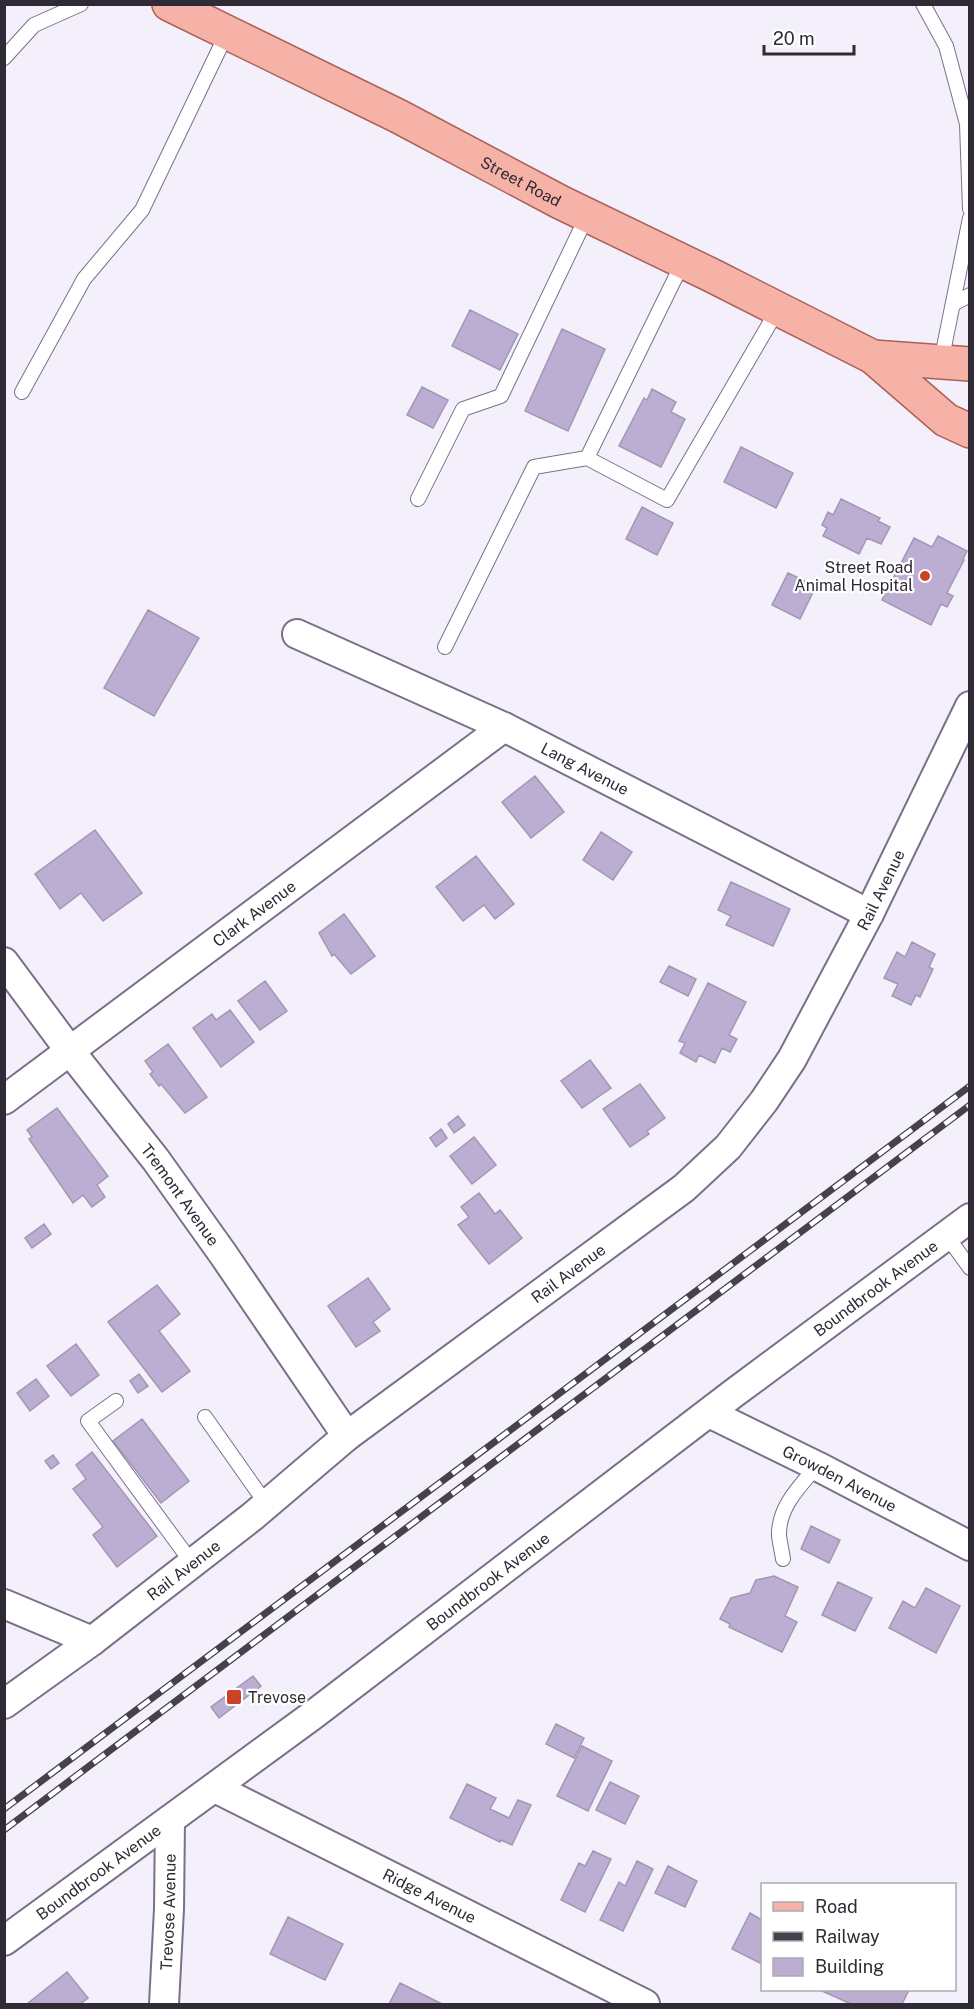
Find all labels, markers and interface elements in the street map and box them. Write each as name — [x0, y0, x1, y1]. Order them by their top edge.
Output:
scale bar — [764, 18, 854, 56]
text: 20 m — [773, 28, 815, 49]
street label: Street Road — [477, 152, 564, 210]
place label: Street Road Animal Hospital — [794, 558, 913, 595]
marker: Street Road Animal Hospital — [918, 569, 932, 583]
street label: Lang Avenue — [538, 738, 632, 799]
street label: Rail Avenue — [853, 846, 908, 933]
street label: Clark Avenue — [209, 876, 299, 951]
street label: Tremont Avenue — [137, 1140, 223, 1249]
street label: Boundbrook Avenue — [810, 1236, 941, 1340]
street label: Rail Avenue — [527, 1240, 609, 1307]
street label: Growden Avenue — [779, 1441, 900, 1515]
street label: Boundbrook Avenue — [423, 1528, 553, 1634]
street label: Rail Avenue — [143, 1536, 224, 1604]
marker: Trevose — [225, 1688, 243, 1706]
place label: Trevose — [248, 1688, 306, 1707]
street label: Boundbrook Avenue — [32, 1820, 165, 1924]
street label: Trevose Avenue — [156, 1854, 179, 1971]
street label: Ridge Avenue — [380, 1864, 479, 1927]
legend — [761, 1883, 956, 1991]
text: Road — [815, 1896, 858, 1917]
text: Railway — [815, 1926, 880, 1947]
text: Building — [815, 1956, 884, 1977]

